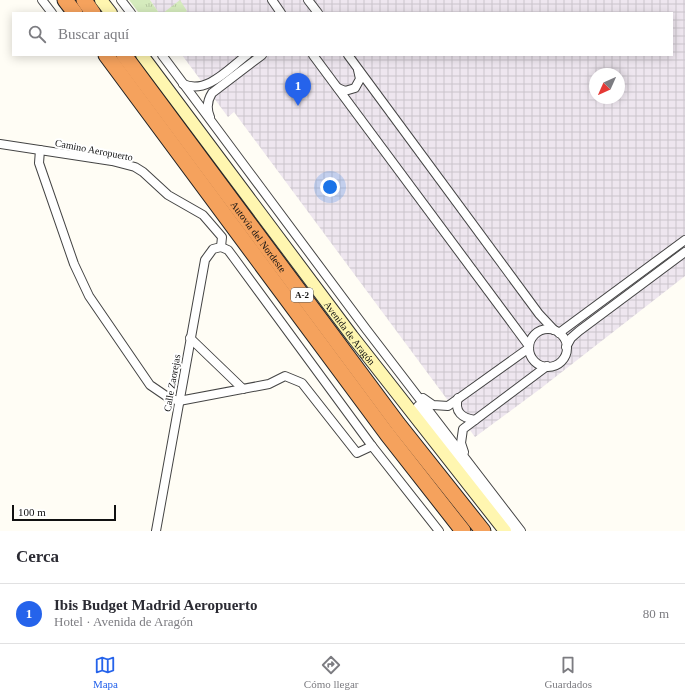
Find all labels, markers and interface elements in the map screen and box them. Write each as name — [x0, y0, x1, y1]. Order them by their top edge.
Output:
search box — [12, 12, 673, 56]
icon: search — [26, 23, 48, 45]
text: Buscar aquí — [58, 26, 129, 42]
north arrow — [589, 68, 625, 104]
pin: 1 — [285, 73, 311, 106]
street label: Camino Aeropuerto — [54, 137, 134, 163]
your location — [320, 177, 340, 197]
street label: Autovía del Nordeste — [229, 199, 289, 275]
road number: A-2 — [291, 288, 313, 302]
street label: Avenida de Aragón — [322, 299, 378, 367]
street label: Calle Zaorejas — [162, 353, 182, 413]
scale bar — [12, 503, 116, 522]
text: 100 m — [18, 506, 46, 518]
text: Cerca — [16, 547, 59, 566]
text: Ibis Budget Madrid Aeropuerto — [54, 597, 258, 613]
text: 1 — [26, 606, 32, 621]
text: 80 m — [643, 606, 669, 621]
text: Hotel · Avenida de Aragón — [54, 614, 193, 629]
tab: Mapa — [93, 654, 118, 690]
tab: Cómo llegar — [304, 654, 359, 690]
tab: Guardados — [544, 654, 592, 690]

